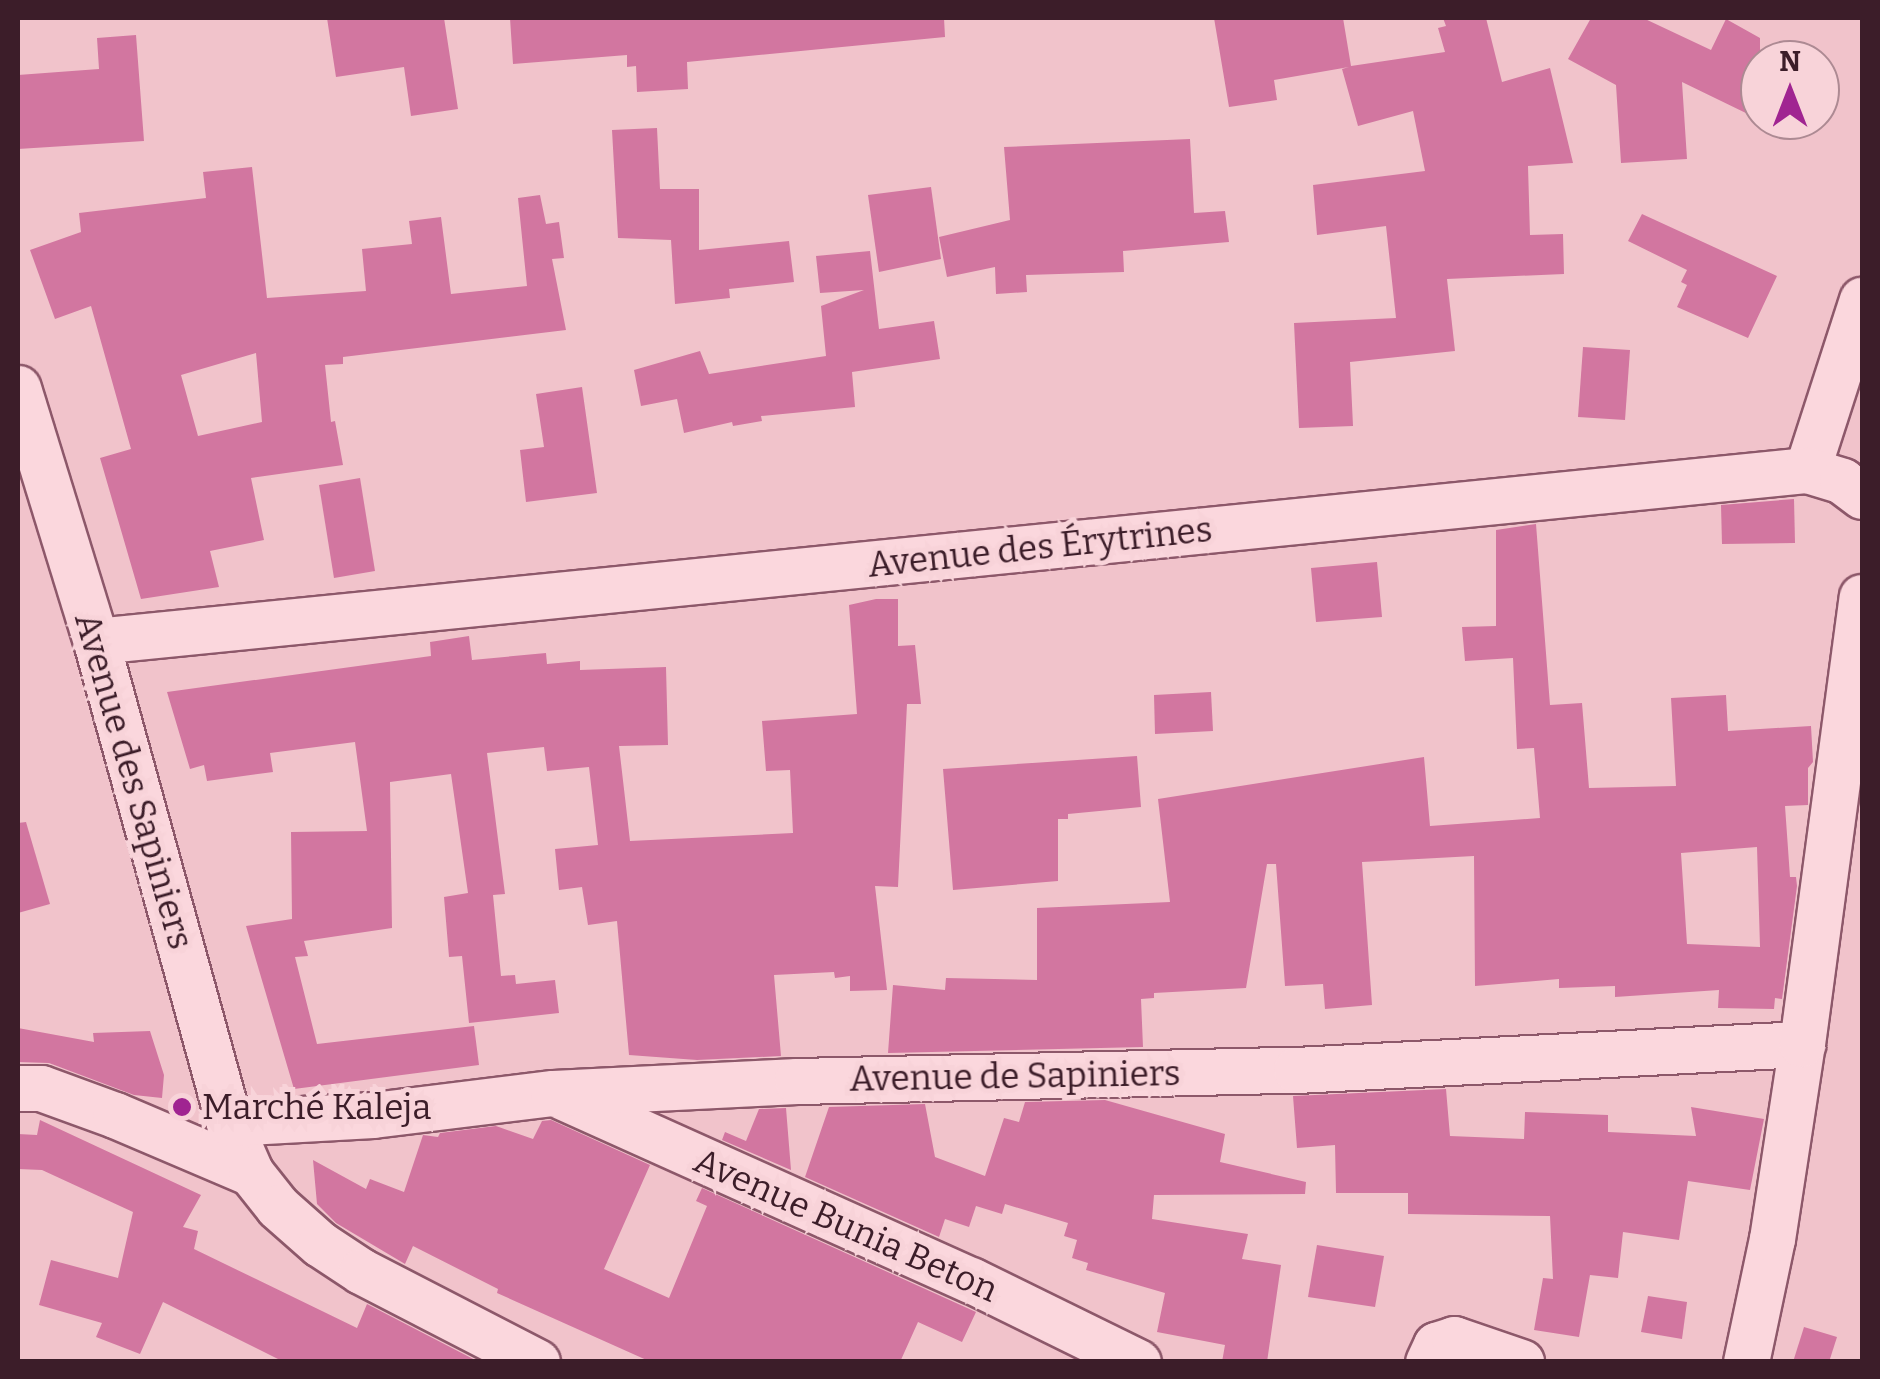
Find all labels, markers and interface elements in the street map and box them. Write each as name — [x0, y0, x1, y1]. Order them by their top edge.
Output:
north arrow — [1740, 40, 1840, 140]
text: N — [1779, 45, 1801, 78]
street label: Avenue des Érytrines — [866, 508, 1214, 586]
street label: Avenue des Sapiniers — [66, 608, 202, 954]
street label: Avenue de Sapiniers — [849, 1052, 1181, 1100]
place label: Marché Kaleja — [202, 1086, 431, 1128]
marker: Marché Kaleja — [171, 1096, 193, 1118]
street label: Avenue Bunia Beton — [688, 1139, 1004, 1311]

